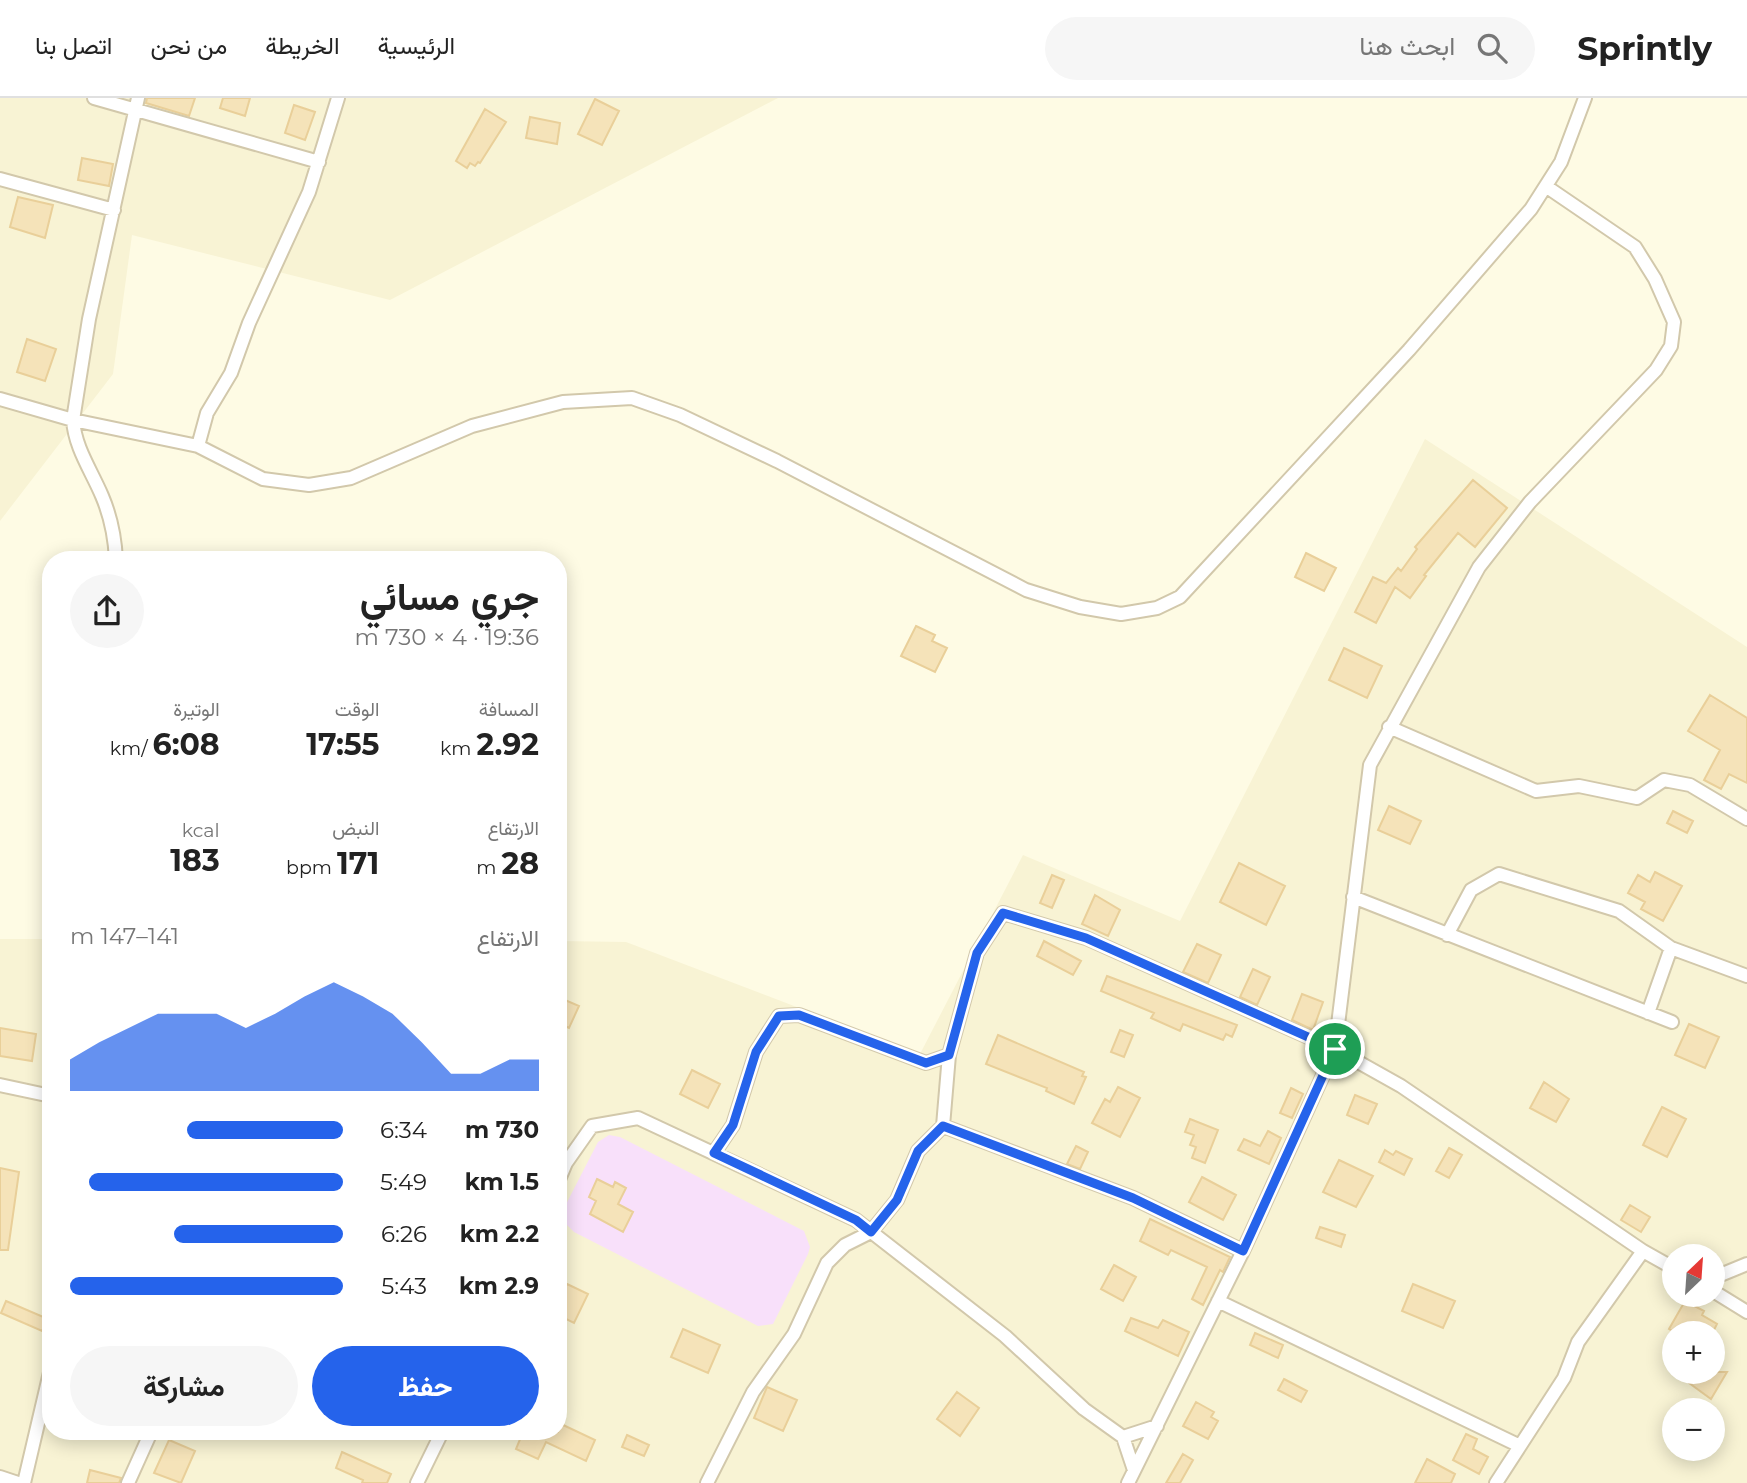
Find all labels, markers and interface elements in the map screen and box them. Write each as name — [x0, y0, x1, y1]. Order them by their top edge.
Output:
search box — [1045, 17, 1535, 80]
text: Sprintly — [1577, 28, 1712, 68]
icon: search — [1473, 29, 1511, 67]
text: ابحث هنا — [1359, 30, 1455, 62]
text: اتصل بنا — [35, 31, 112, 60]
text: من نحن — [150, 31, 227, 60]
text: الخريطة — [265, 31, 340, 60]
text: الرئيسية — [378, 31, 455, 60]
text: جري مسائي — [360, 573, 539, 620]
button: share — [70, 574, 144, 648]
text: 19:36 · 4 × 730 m — [355, 623, 539, 651]
text: الوتيرة — [173, 698, 220, 721]
text: الوقت — [335, 698, 379, 721]
text: المسافة — [479, 698, 539, 721]
text: 6:08 — [153, 726, 220, 763]
text: 17:55 — [306, 726, 379, 763]
text: 2.92 — [476, 726, 539, 763]
text: /km — [110, 737, 153, 760]
text: km — [440, 737, 476, 760]
text: النبض — [332, 817, 379, 840]
text: الارتفاع — [487, 817, 539, 840]
text: kcal — [182, 819, 220, 842]
text: 183 — [170, 842, 220, 879]
text: 171 — [337, 845, 379, 882]
text: 28 — [502, 845, 539, 882]
text: bpm — [286, 856, 337, 879]
text: m — [476, 856, 502, 879]
text: 141–147 m — [70, 922, 179, 950]
text: الارتفاع — [477, 924, 539, 952]
pin — [1305, 1019, 1365, 1079]
icon: arrive — [1316, 1030, 1354, 1068]
text: 6:34 — [380, 1116, 427, 1144]
text: 730 m — [465, 1116, 539, 1144]
text: 5:49 — [380, 1168, 427, 1196]
text: 1.5 km — [465, 1168, 539, 1196]
text: 6:26 — [381, 1220, 427, 1248]
text: 2.2 km — [460, 1220, 539, 1248]
north arrow — [1662, 1244, 1726, 1307]
map controls — [1662, 1244, 1725, 1461]
text: 5:43 — [381, 1272, 427, 1300]
text: 2.9 km — [459, 1272, 539, 1300]
button: + — [1662, 1321, 1725, 1384]
button: مشاركة — [70, 1346, 298, 1426]
button: حفظ — [312, 1346, 539, 1426]
button: − — [1662, 1398, 1725, 1461]

